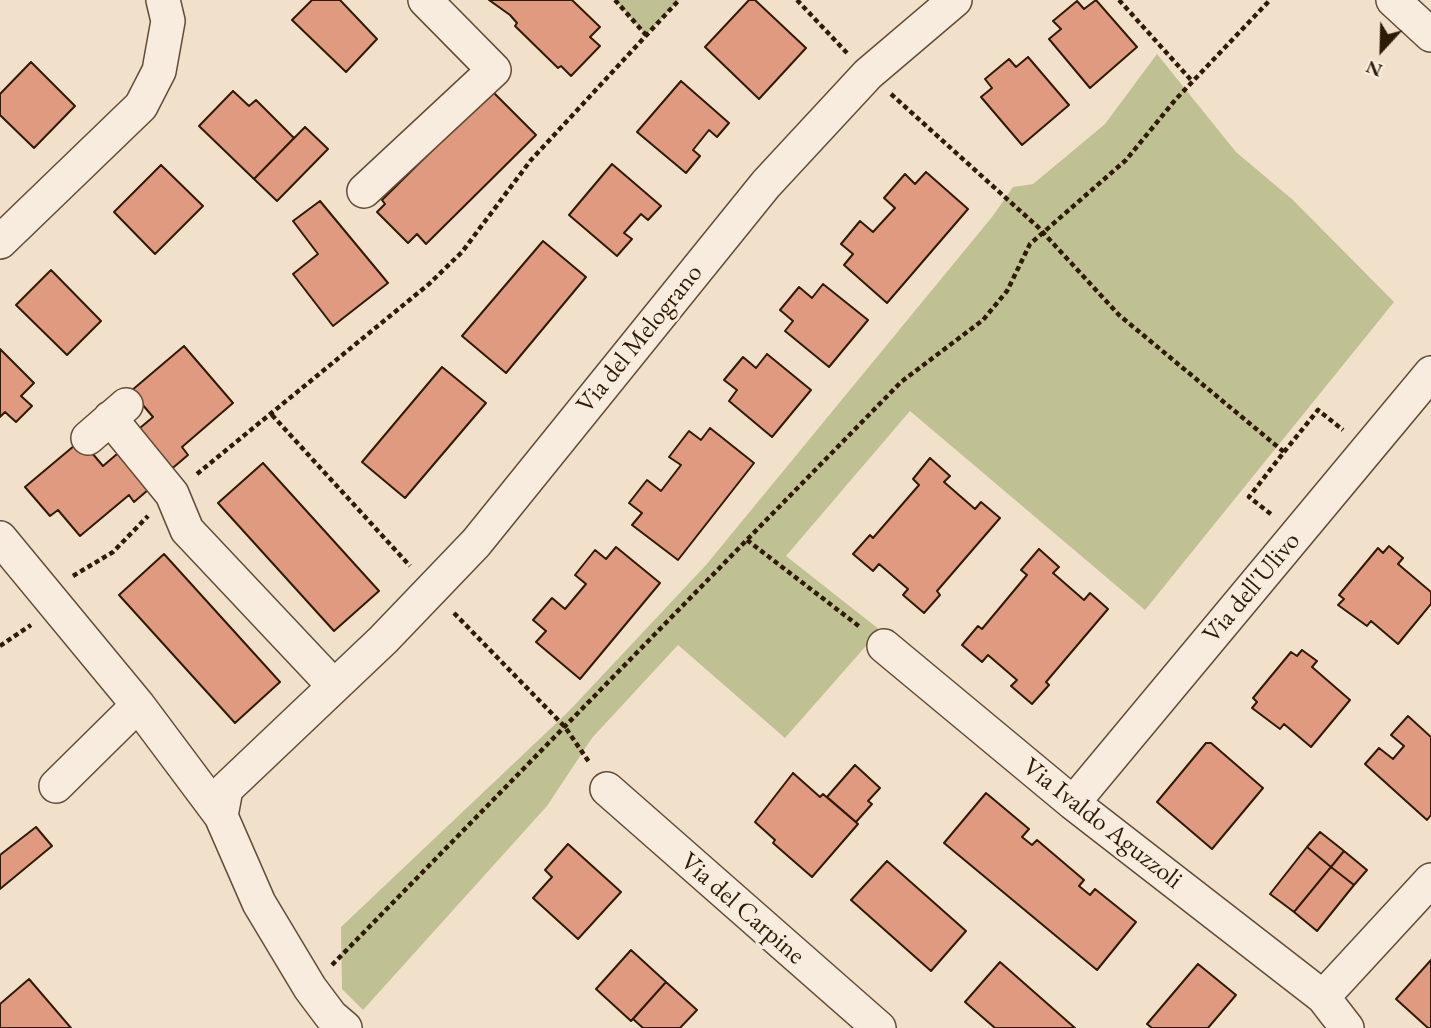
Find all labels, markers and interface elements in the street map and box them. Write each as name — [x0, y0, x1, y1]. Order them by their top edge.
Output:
north arrow — [1347, 14, 1417, 84]
text: N — [1362, 54, 1386, 83]
street label: Via del Melograno — [570, 258, 710, 420]
street label: Via dell'Ulivo — [1197, 526, 1307, 650]
street label: Via Ivaldo Aguzzoli — [1016, 752, 1188, 896]
street label: Via del Carpine — [673, 846, 811, 972]

